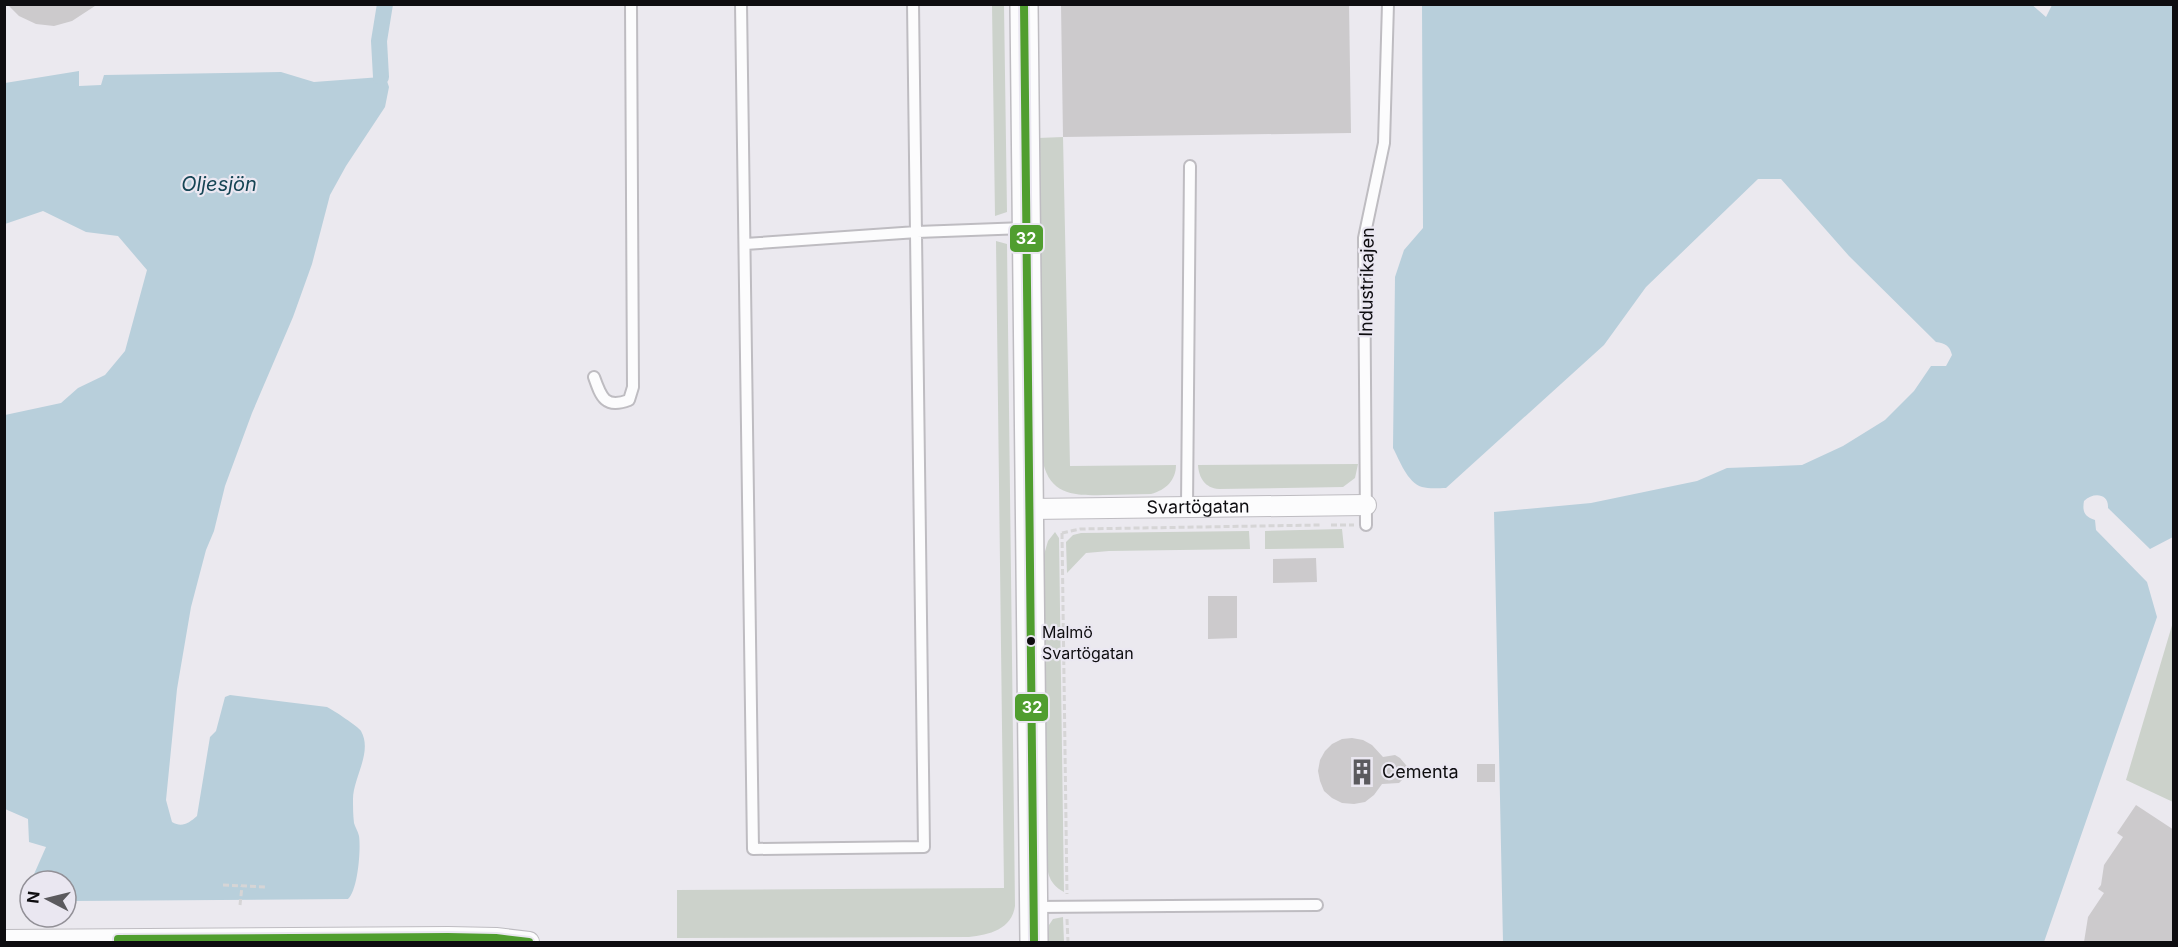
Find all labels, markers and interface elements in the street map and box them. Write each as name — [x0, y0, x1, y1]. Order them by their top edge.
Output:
water label: Oljesjön — [181, 172, 257, 196]
line badge: 32 — [1009, 224, 1044, 253]
street label: Industrikajen — [1355, 227, 1378, 337]
text: 32 — [1016, 228, 1036, 248]
street label: Svartögatan — [1146, 495, 1250, 518]
place label: Malmö Svartögatan — [1042, 622, 1134, 663]
marker: Malmö Svartögatan — [1025, 635, 1037, 647]
line badge: 32 — [1014, 693, 1049, 722]
text: 32 — [1022, 697, 1042, 717]
building icon: Cementa — [1347, 757, 1377, 787]
place label: Cementa — [1382, 761, 1459, 782]
north arrow — [18, 869, 78, 929]
text: N — [22, 890, 44, 904]

